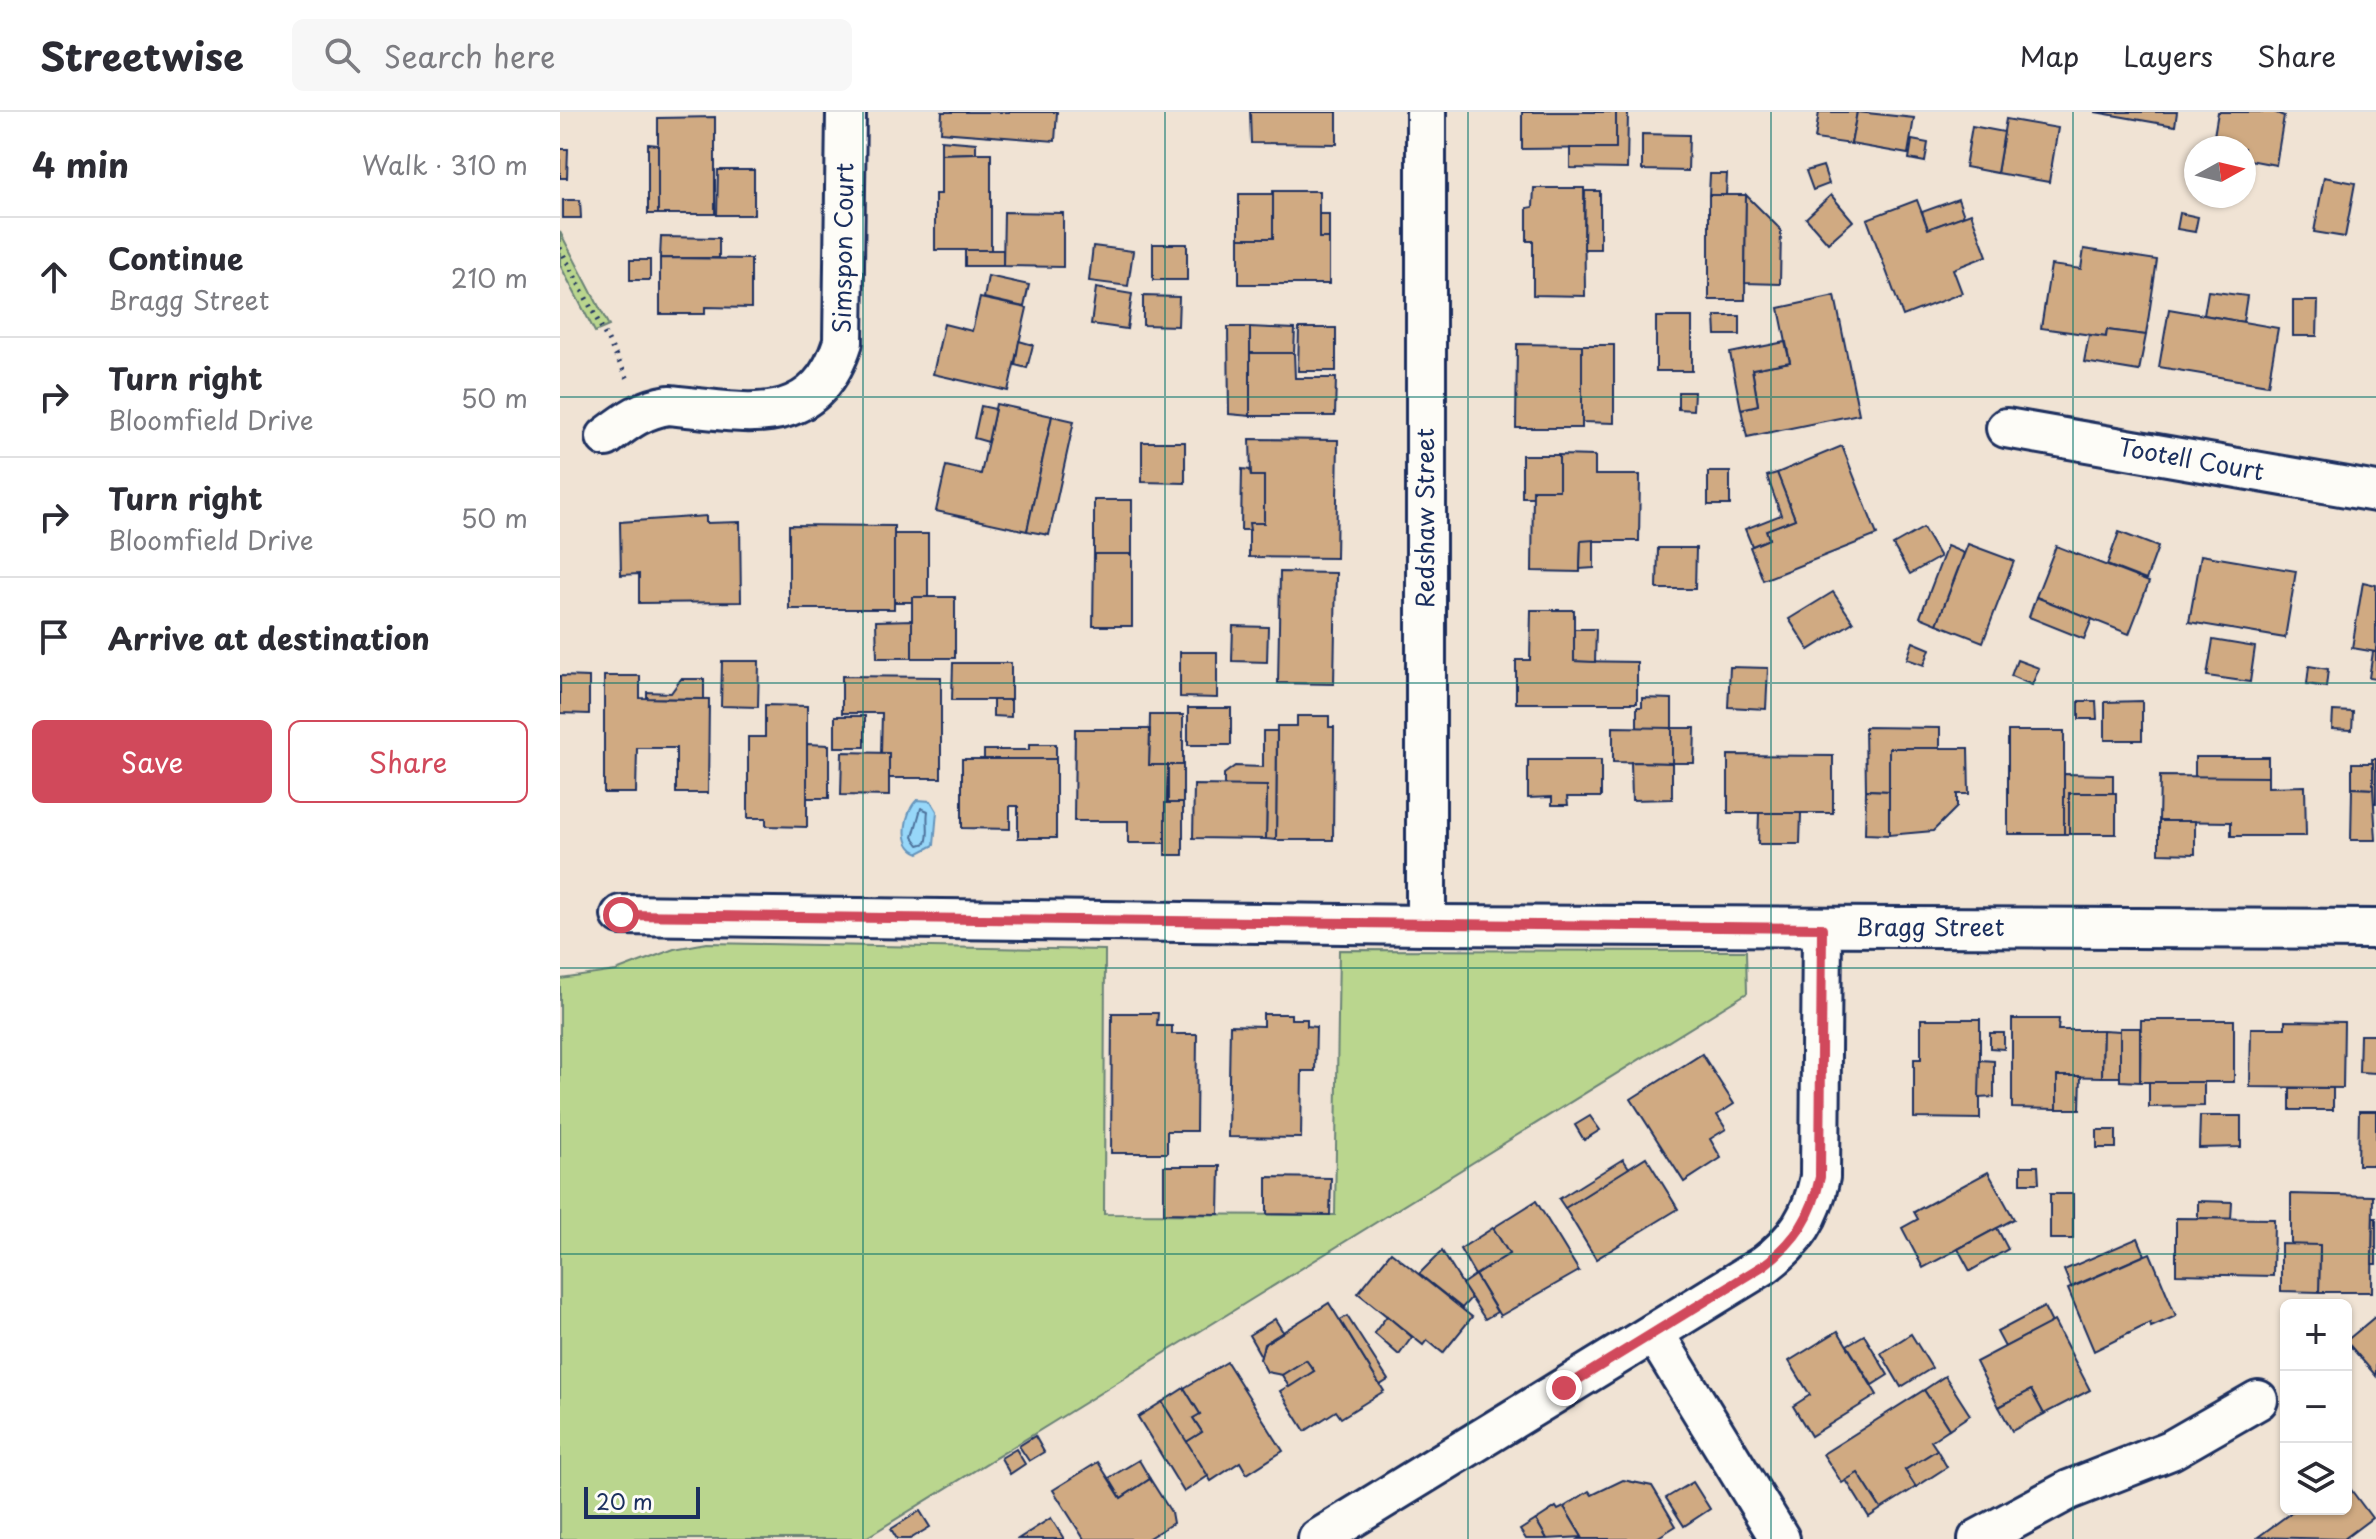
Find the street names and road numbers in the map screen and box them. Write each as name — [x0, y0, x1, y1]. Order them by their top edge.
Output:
street label: Simspon Court — [823, 162, 861, 334]
street label: Redshaw Street — [1406, 428, 1442, 608]
street label: Tootell Court — [2116, 428, 2267, 489]
street label: Bragg Street — [1856, 908, 2005, 944]

